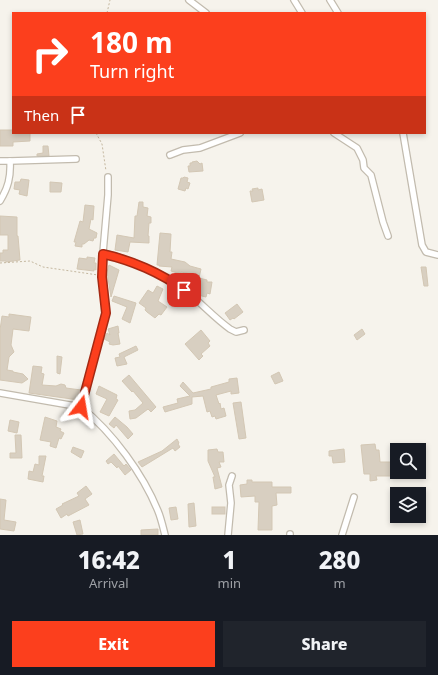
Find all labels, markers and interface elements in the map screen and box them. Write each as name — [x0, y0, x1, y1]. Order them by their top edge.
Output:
text: 180 m — [90, 23, 173, 61]
icon: right — [24, 28, 76, 80]
text: Turn right — [90, 59, 174, 83]
icon: arrive — [67, 104, 89, 126]
text: Then — [24, 105, 59, 125]
pin — [167, 273, 201, 307]
icon: arrive — [173, 279, 195, 301]
position arrow — [60, 386, 102, 428]
map controls — [390, 443, 426, 523]
button: search — [390, 443, 426, 479]
button: layers — [390, 487, 426, 523]
text: 16:42 — [78, 543, 140, 576]
text: 1 — [222, 543, 236, 576]
text: 280 — [319, 543, 360, 576]
text: Arrival — [89, 574, 129, 592]
text: min — [218, 574, 241, 592]
text: m — [333, 574, 346, 592]
button: Exit — [12, 621, 215, 667]
button: Share — [223, 621, 426, 667]

